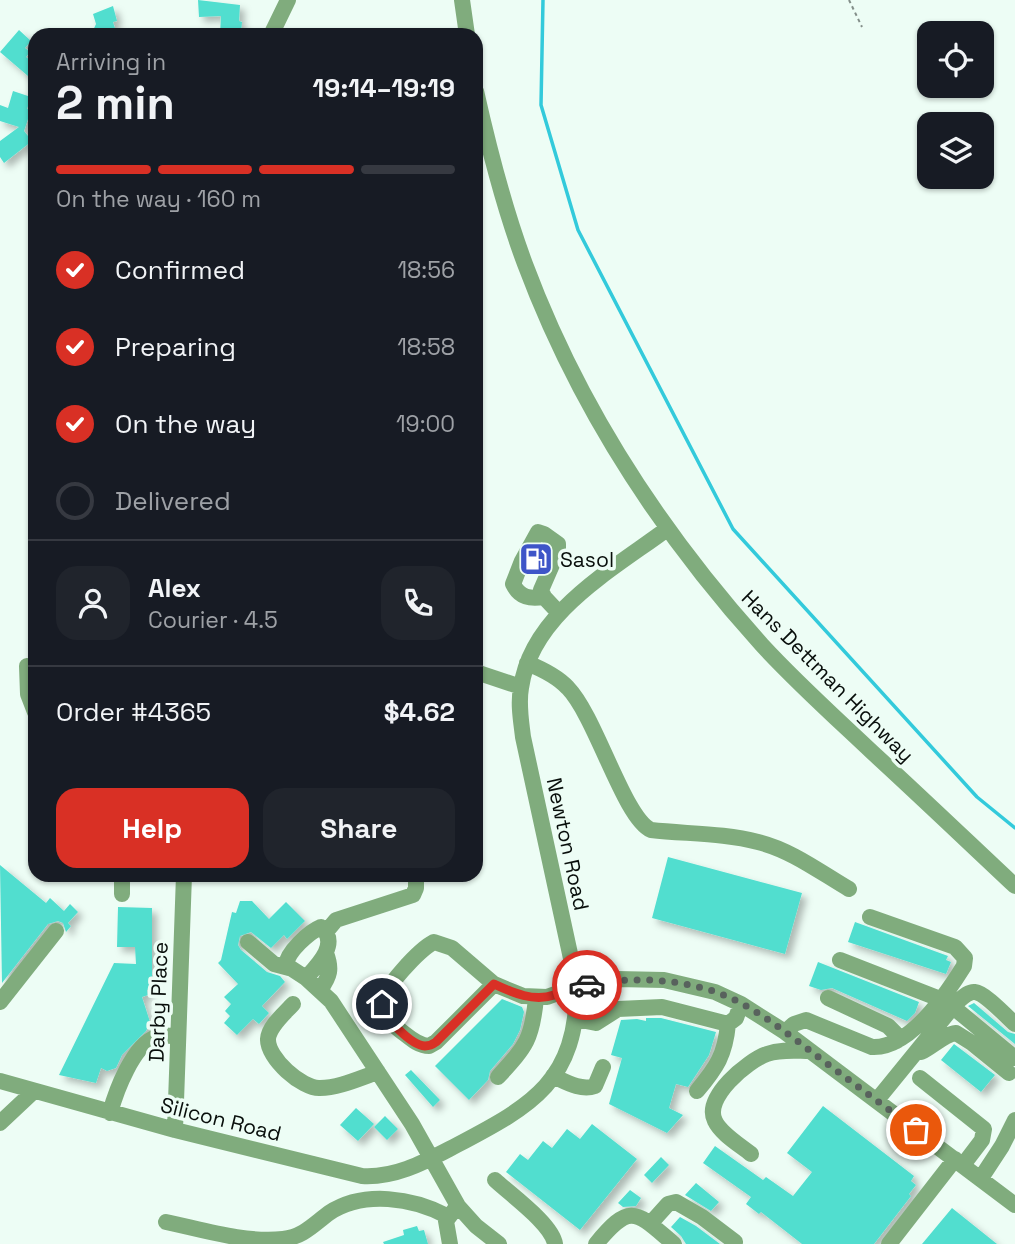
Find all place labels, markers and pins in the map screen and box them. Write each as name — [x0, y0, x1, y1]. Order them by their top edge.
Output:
fuel station icon: Sasol — [517, 540, 555, 578]
place label: Sasol — [560, 546, 614, 573]
pin — [352, 974, 412, 1034]
pin — [886, 1100, 946, 1160]

